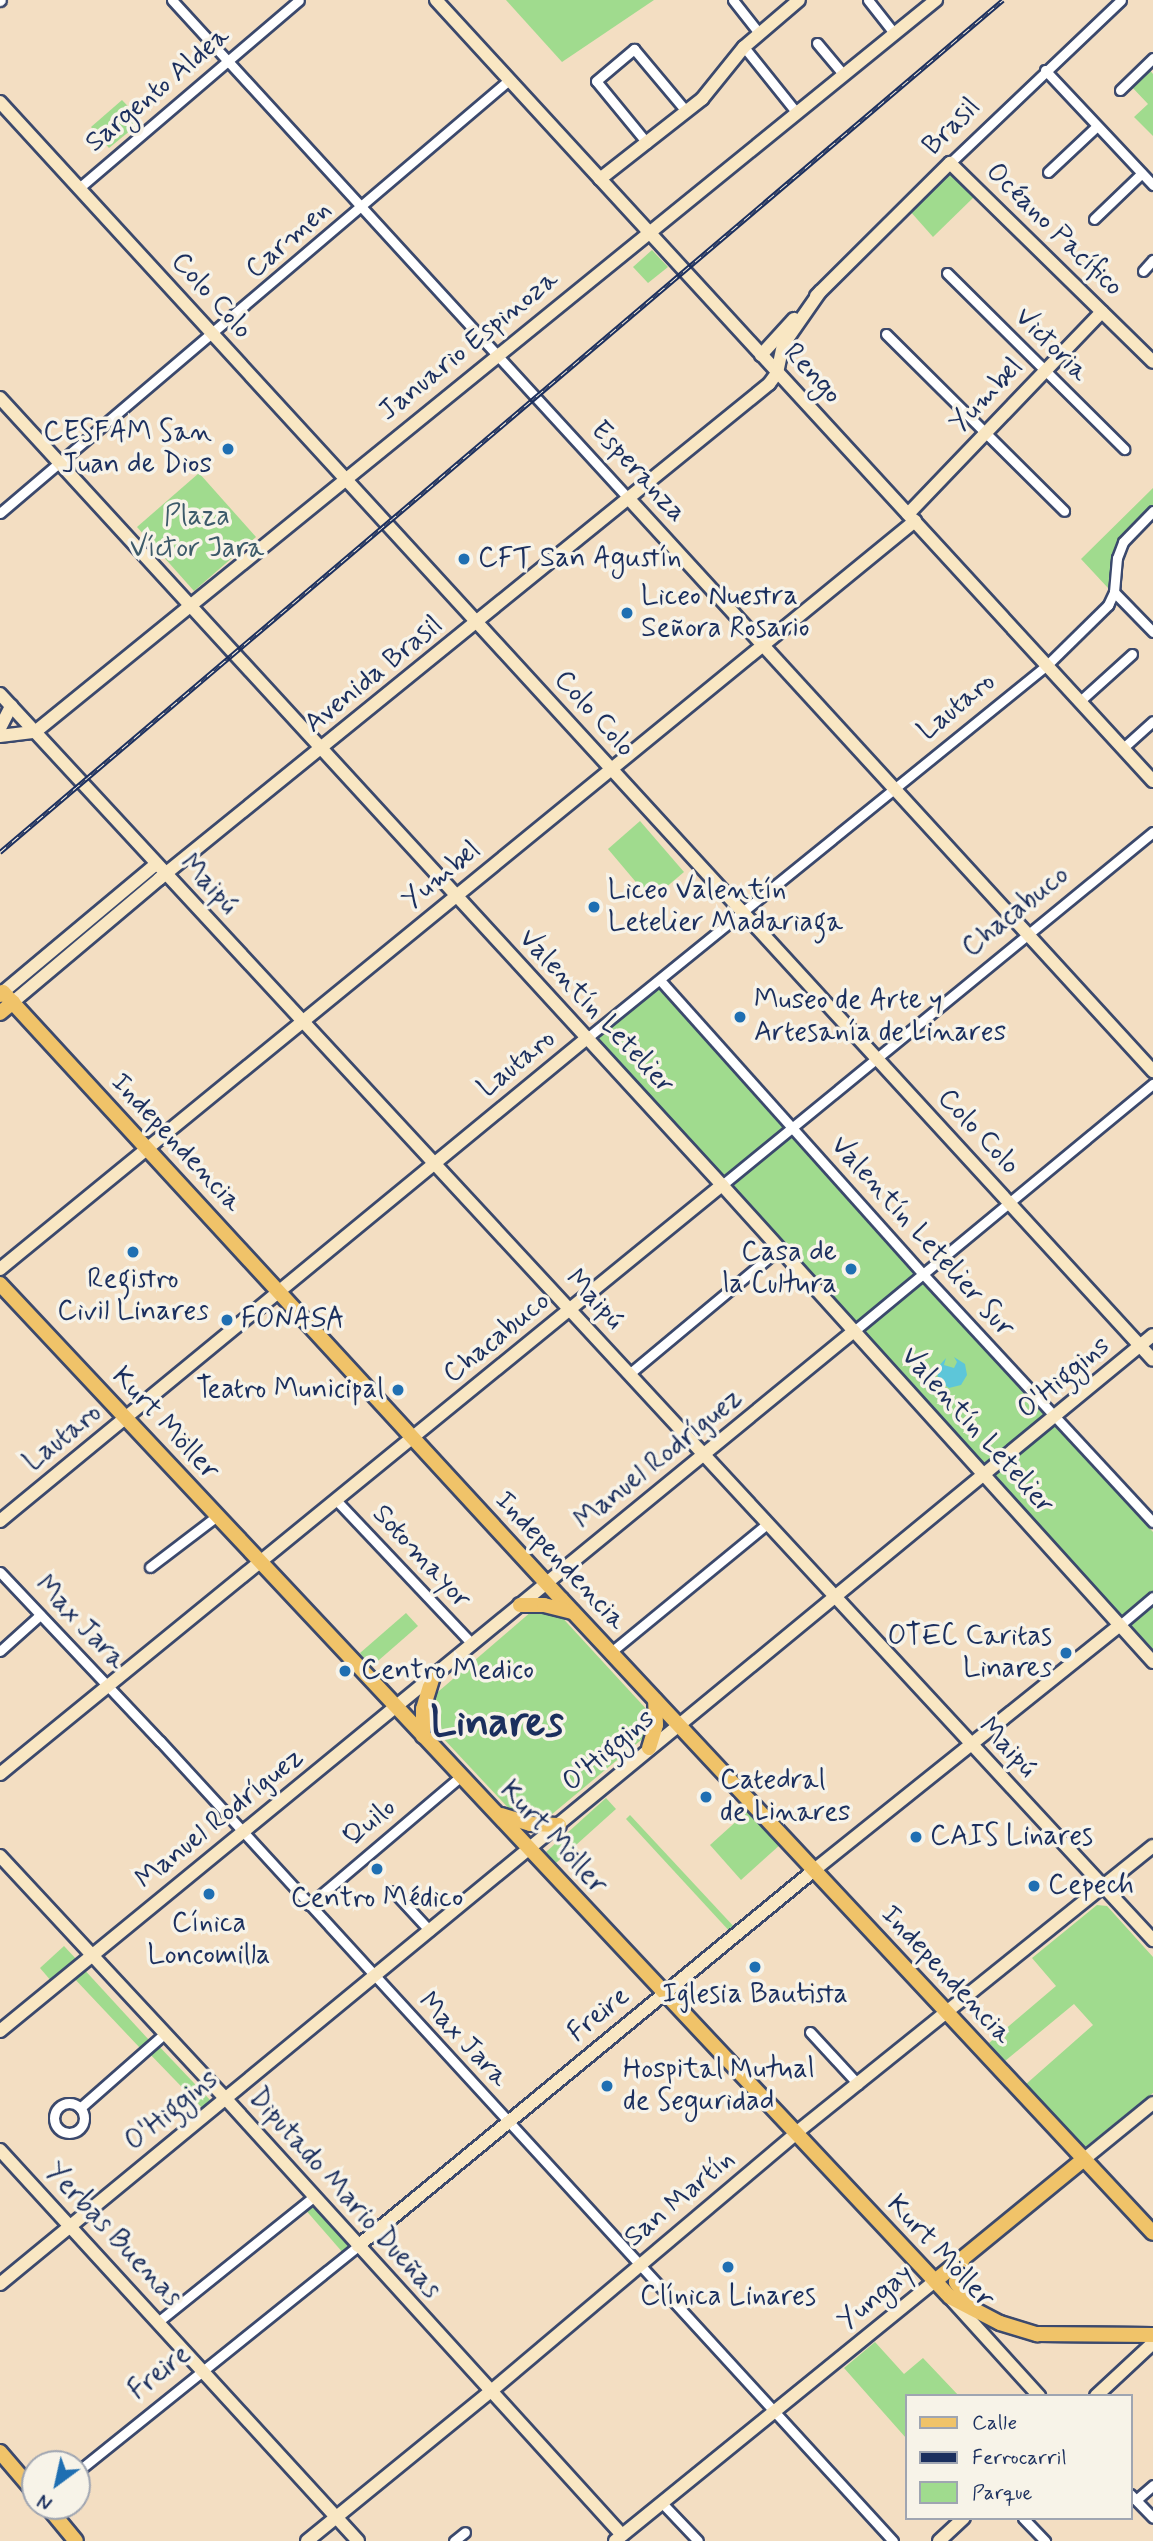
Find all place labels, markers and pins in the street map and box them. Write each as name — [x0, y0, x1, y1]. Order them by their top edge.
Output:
place label: CESFAM San Juan de Dios — [51, 416, 212, 482]
marker: CESFAM San Juan de Dios — [218, 439, 238, 459]
place label: CFT San Agustín — [478, 542, 674, 576]
marker: CFT San Agustín — [456, 551, 472, 567]
place label: Liceo Nuestra Señora Rosario — [641, 580, 815, 646]
marker: Liceo Nuestra Señora Rosario — [619, 605, 635, 621]
place label: Liceo Valentín Letelier Madariaga — [608, 874, 839, 940]
marker: Liceo Valentín Letelier Madariaga — [586, 899, 602, 915]
place label: Museo de Arte y Artesanía de Linares — [754, 984, 1002, 1050]
marker: Museo de Arte y Artesanía de Linares — [732, 1009, 748, 1025]
place label: Casa de la Cultura — [715, 1236, 837, 1302]
marker: Registro Civil Linares — [125, 1244, 141, 1260]
marker: Casa de la Cultura — [843, 1261, 859, 1277]
place label: Registro Civil Linares — [59, 1263, 207, 1329]
place label: FONASA — [241, 1303, 345, 1337]
marker: FONASA — [219, 1312, 235, 1328]
place label: Teatro Municipal — [196, 1373, 384, 1407]
marker: Teatro Municipal — [390, 1382, 406, 1398]
place label: OTEC Caritas Linares — [880, 1620, 1052, 1686]
marker: OTEC Caritas Linares — [1058, 1645, 1074, 1661]
place label: Centro Medico — [361, 1654, 534, 1688]
marker: Centro Medico — [335, 1661, 355, 1681]
place label: Catedral de Linares — [720, 1764, 843, 1830]
marker: Catedral de Linares — [698, 1789, 714, 1805]
place label: CAIS Linares — [930, 1820, 1095, 1854]
marker: CAIS Linares — [908, 1829, 924, 1845]
marker: Centro Médico — [367, 1859, 387, 1879]
place label: Cepech — [1048, 1869, 1134, 1903]
marker: Cepech — [1026, 1878, 1042, 1894]
place label: Centro Médico — [291, 1882, 463, 1916]
marker: Cínica Loncomilla — [199, 1884, 219, 1904]
place label: Cínica Loncomilla — [148, 1907, 270, 1973]
marker: Iglesia Bautista — [747, 1959, 763, 1975]
place label: Iglesia Bautista — [665, 1978, 845, 2012]
place label: Hospital Mutual de Seguridad — [623, 2053, 816, 2119]
marker: Hospital Mutual de Seguridad — [597, 2076, 617, 2096]
marker: Clínica Linares — [718, 2257, 738, 2277]
place label: Clínica Linares — [639, 2280, 817, 2314]

